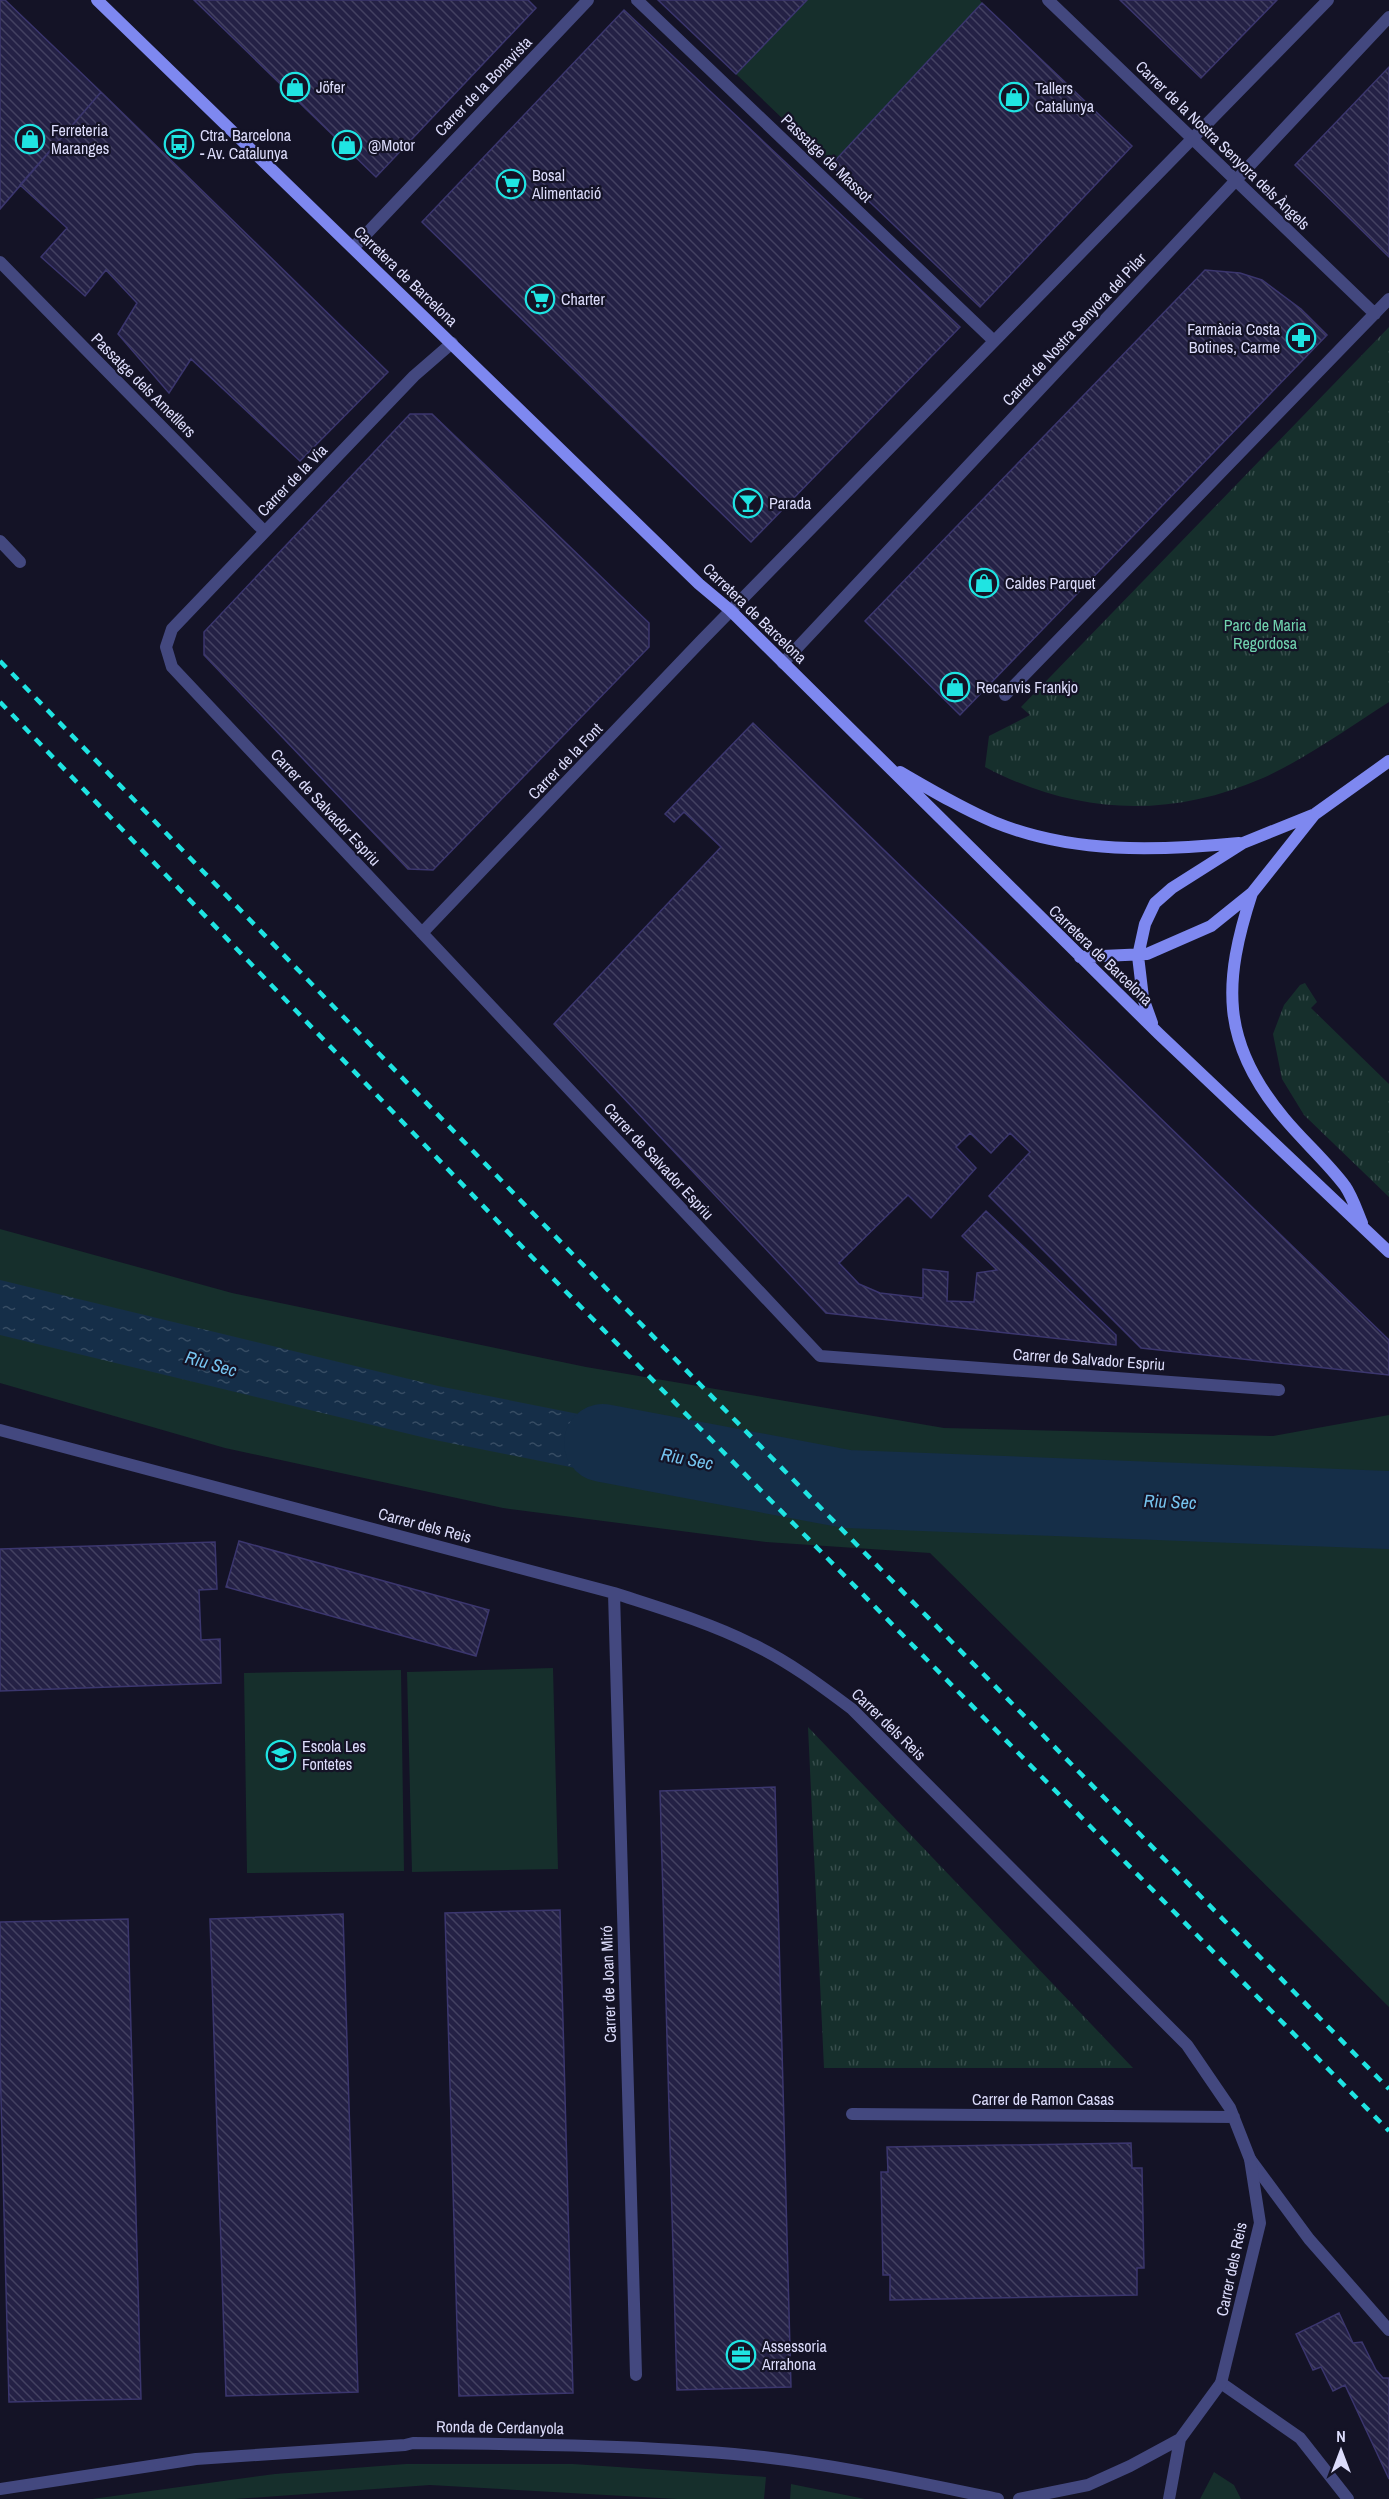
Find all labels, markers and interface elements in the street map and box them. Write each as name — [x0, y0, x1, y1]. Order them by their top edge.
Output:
street label: Carrer de la Bonavista — [429, 31, 537, 141]
street label: Carrer de la Nostra Senyora dels Àngels — [1131, 56, 1315, 234]
shop icon: Jöfer — [279, 71, 311, 103]
place label: Jöfer — [316, 76, 346, 98]
place label: Tallers Catalunya — [1035, 77, 1095, 117]
shop icon: Tallers Catalunya — [998, 81, 1030, 113]
street label: Passatge de Massot — [777, 109, 878, 207]
place label: Ferreteria Maranges — [51, 119, 109, 159]
shop icon: Ferreteria Maranges — [14, 123, 46, 155]
place label: Ctra. Barcelona - Av. Catalunya — [200, 124, 292, 164]
bus stop icon: Ctra. Barcelona - Av. Catalunya — [163, 128, 195, 160]
shop icon: @Motor — [331, 129, 363, 161]
place label: @Motor — [368, 134, 415, 156]
place label: Bosal Alimentació — [531, 164, 601, 204]
supermarket icon: Bosal Alimentació — [495, 168, 527, 200]
street label: Carretera de Barcelona — [349, 221, 463, 332]
street label: Carrer de Nostra Senyora del Pilar — [997, 247, 1151, 410]
supermarket icon: Charter — [524, 283, 556, 315]
place label: Charter — [561, 288, 605, 310]
place label: Farmàcia Costa Botines, Carme — [1187, 318, 1281, 358]
pharmacy icon: Farmàcia Costa Botines, Carme — [1285, 322, 1317, 354]
street label: Passatge dels Ametllers — [87, 328, 201, 442]
street label: Carrer de la Via — [252, 439, 332, 521]
bar icon: Parada — [732, 487, 764, 519]
place label: Parada — [769, 492, 812, 514]
street label: Carretera de Barcelona — [698, 558, 812, 669]
shop icon: Caldes Parquet — [968, 567, 1000, 599]
place label: Caldes Parquet — [1005, 572, 1096, 594]
park label: Parc de Maria Regordosa — [1224, 614, 1307, 654]
shop icon: Recanvis Frankjo — [939, 671, 971, 703]
place label: Recanvis Frankjo — [976, 676, 1078, 698]
street label: Carrer de la Font — [523, 718, 607, 804]
street label: Carrer de Salvador Espriu — [266, 744, 386, 870]
street label: Carretera de Barcelona — [1044, 900, 1158, 1011]
street label: Carrer de Salvador Espriu — [599, 1098, 719, 1224]
street label: Carrer de Salvador Espriu — [1012, 1343, 1166, 1375]
water label: Riu Sec — [182, 1344, 240, 1383]
water label: Riu Sec — [659, 1441, 716, 1476]
water label: Riu Sec — [1143, 1488, 1197, 1515]
street label: Carrer dels Reis — [376, 1502, 474, 1548]
street label: Carrer dels Reis — [847, 1683, 931, 1765]
place label: Escola Les Fontetes — [302, 1735, 366, 1775]
school or university icon: Escola Les Fontetes — [265, 1739, 297, 1771]
street label: Carrer de Joan Miró — [595, 1925, 621, 2043]
street label: Carrer de Ramon Casas — [972, 2088, 1114, 2110]
street label: Carrer dels Reis — [1210, 2220, 1252, 2318]
place label: Assessoria Arrahona — [761, 2335, 828, 2375]
office icon: Assessoria Arrahona — [725, 2339, 757, 2371]
street label: Ronda de Cerdanyola — [436, 2415, 565, 2439]
north arrow — [1311, 2421, 1371, 2481]
text: N — [1336, 2425, 1346, 2447]

